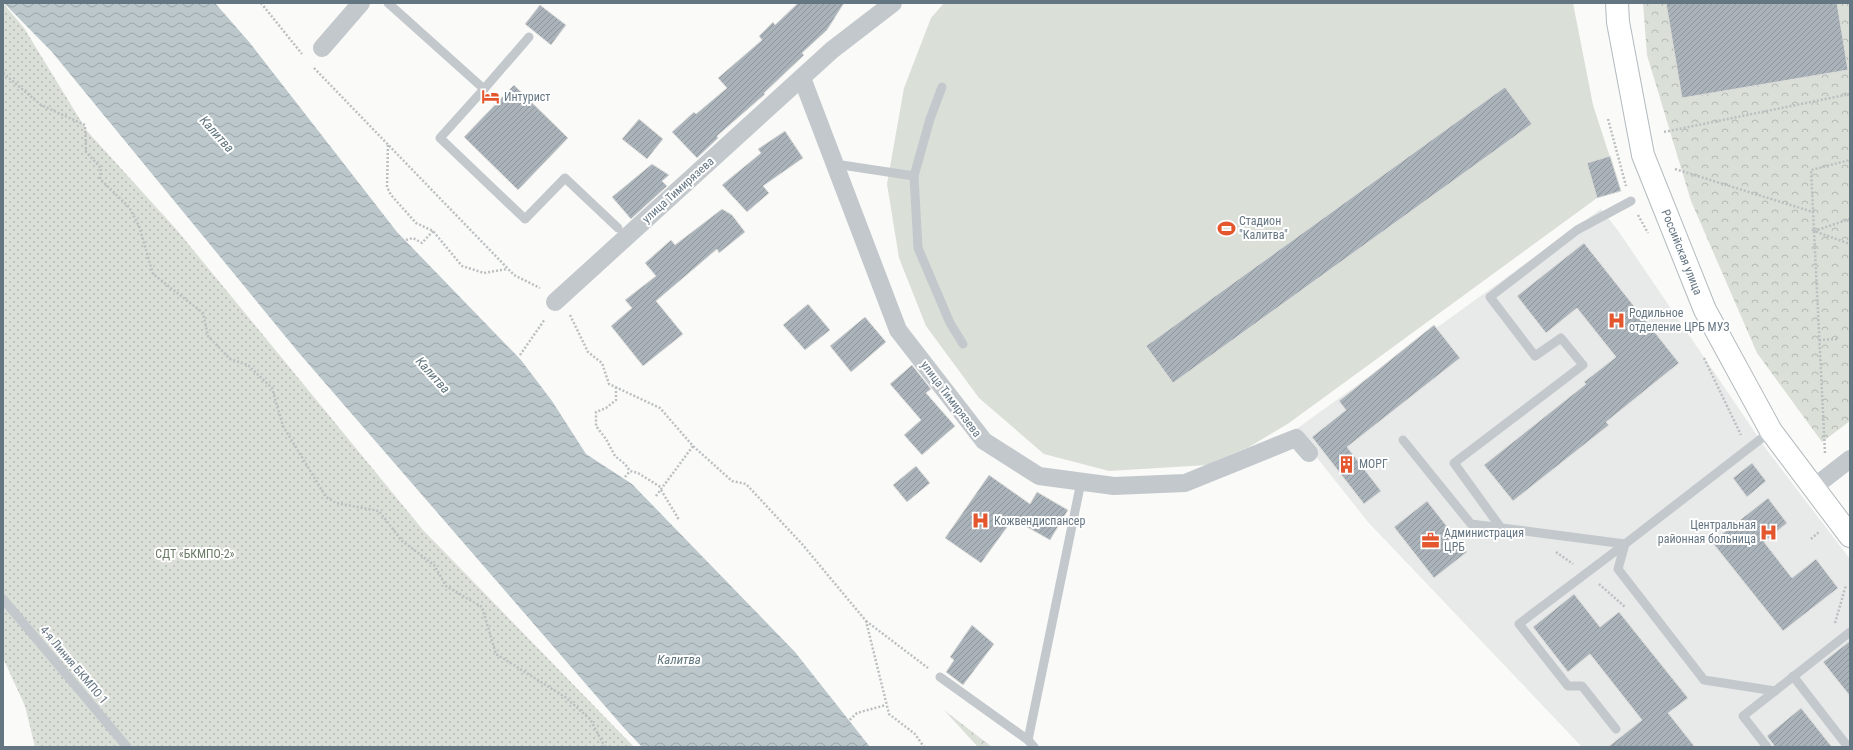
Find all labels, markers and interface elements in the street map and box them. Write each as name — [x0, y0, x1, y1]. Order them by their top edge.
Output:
hotel icon: Интурист — [481, 87, 501, 107]
place label: Интурист — [504, 90, 550, 104]
water label: Калитва — [197, 113, 237, 155]
street label: улица Тимирязева — [639, 154, 717, 226]
street label: Российская улица — [1659, 207, 1705, 297]
place label: Стадион "Калитва" — [1239, 214, 1288, 242]
sports icon: Стадион "Калитва" — [1216, 218, 1236, 238]
place label: Родильное отделение ЦРБ МУЗ — [1629, 306, 1729, 334]
hospital icon: Родильное отделение ЦРБ МУЗ — [1606, 310, 1626, 330]
water label: Калитва — [413, 354, 453, 396]
street label: улица Тимирязева — [918, 358, 984, 440]
building icon: МОРГ — [1336, 454, 1356, 474]
place label: МОРГ — [1359, 457, 1388, 471]
hospital icon: Кожвендиспансер — [971, 511, 991, 531]
place label: Кожвендиспансер — [994, 514, 1085, 528]
place label: Центральная районная больница — [1658, 518, 1756, 546]
hospital icon: Центральная районная больница — [1759, 522, 1779, 542]
place label: Администрация ЦРБ — [1444, 526, 1524, 554]
office icon: Администрация ЦРБ — [1421, 530, 1441, 550]
park label: СДТ «БКМПО-2» — [155, 547, 235, 561]
street label: 4-я Линия БКМПО 1 — [37, 623, 111, 707]
water label: Калитва — [657, 652, 701, 667]

